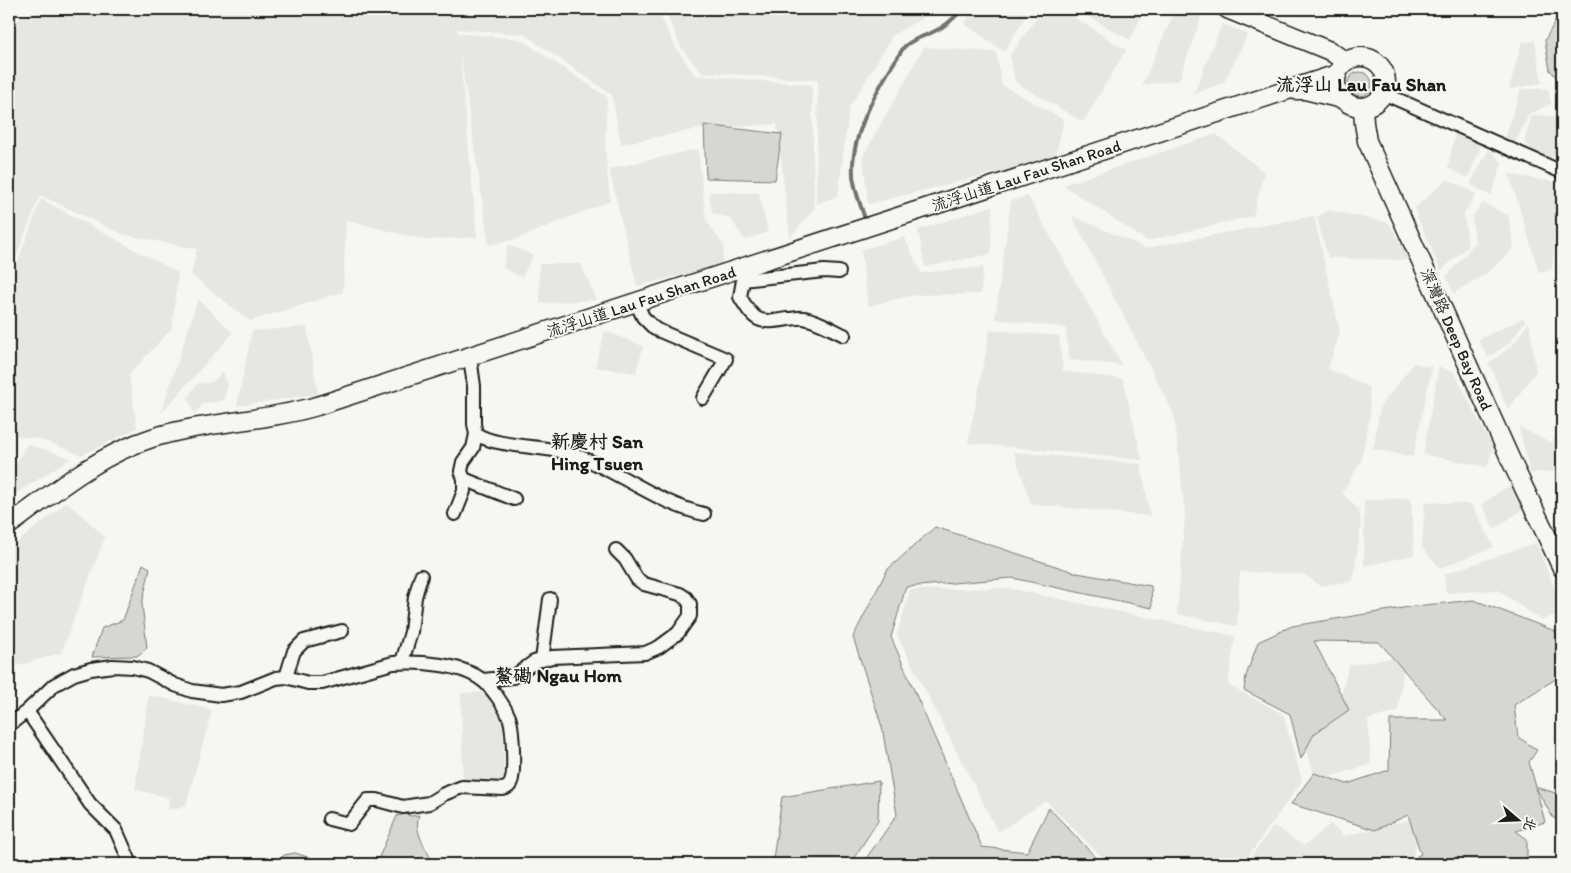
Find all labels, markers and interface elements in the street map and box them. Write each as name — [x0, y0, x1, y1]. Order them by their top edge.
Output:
district label: 流浮山 Lau Fau Shan — [1276, 73, 1447, 96]
street label: 流浮山道 Lau Fau Shan Road — [929, 136, 1123, 215]
street label: 流浮山道 Lau Fau Shan Road — [544, 262, 738, 341]
street label: 深灣路 Deep Bay Road — [1417, 265, 1497, 414]
district label: 新慶村 San Hing Tsuen — [551, 430, 644, 475]
district label: 鰲磡 Ngau Hom — [494, 664, 622, 687]
north arrow — [1494, 796, 1544, 846]
text: 北 — [1520, 815, 1540, 833]

